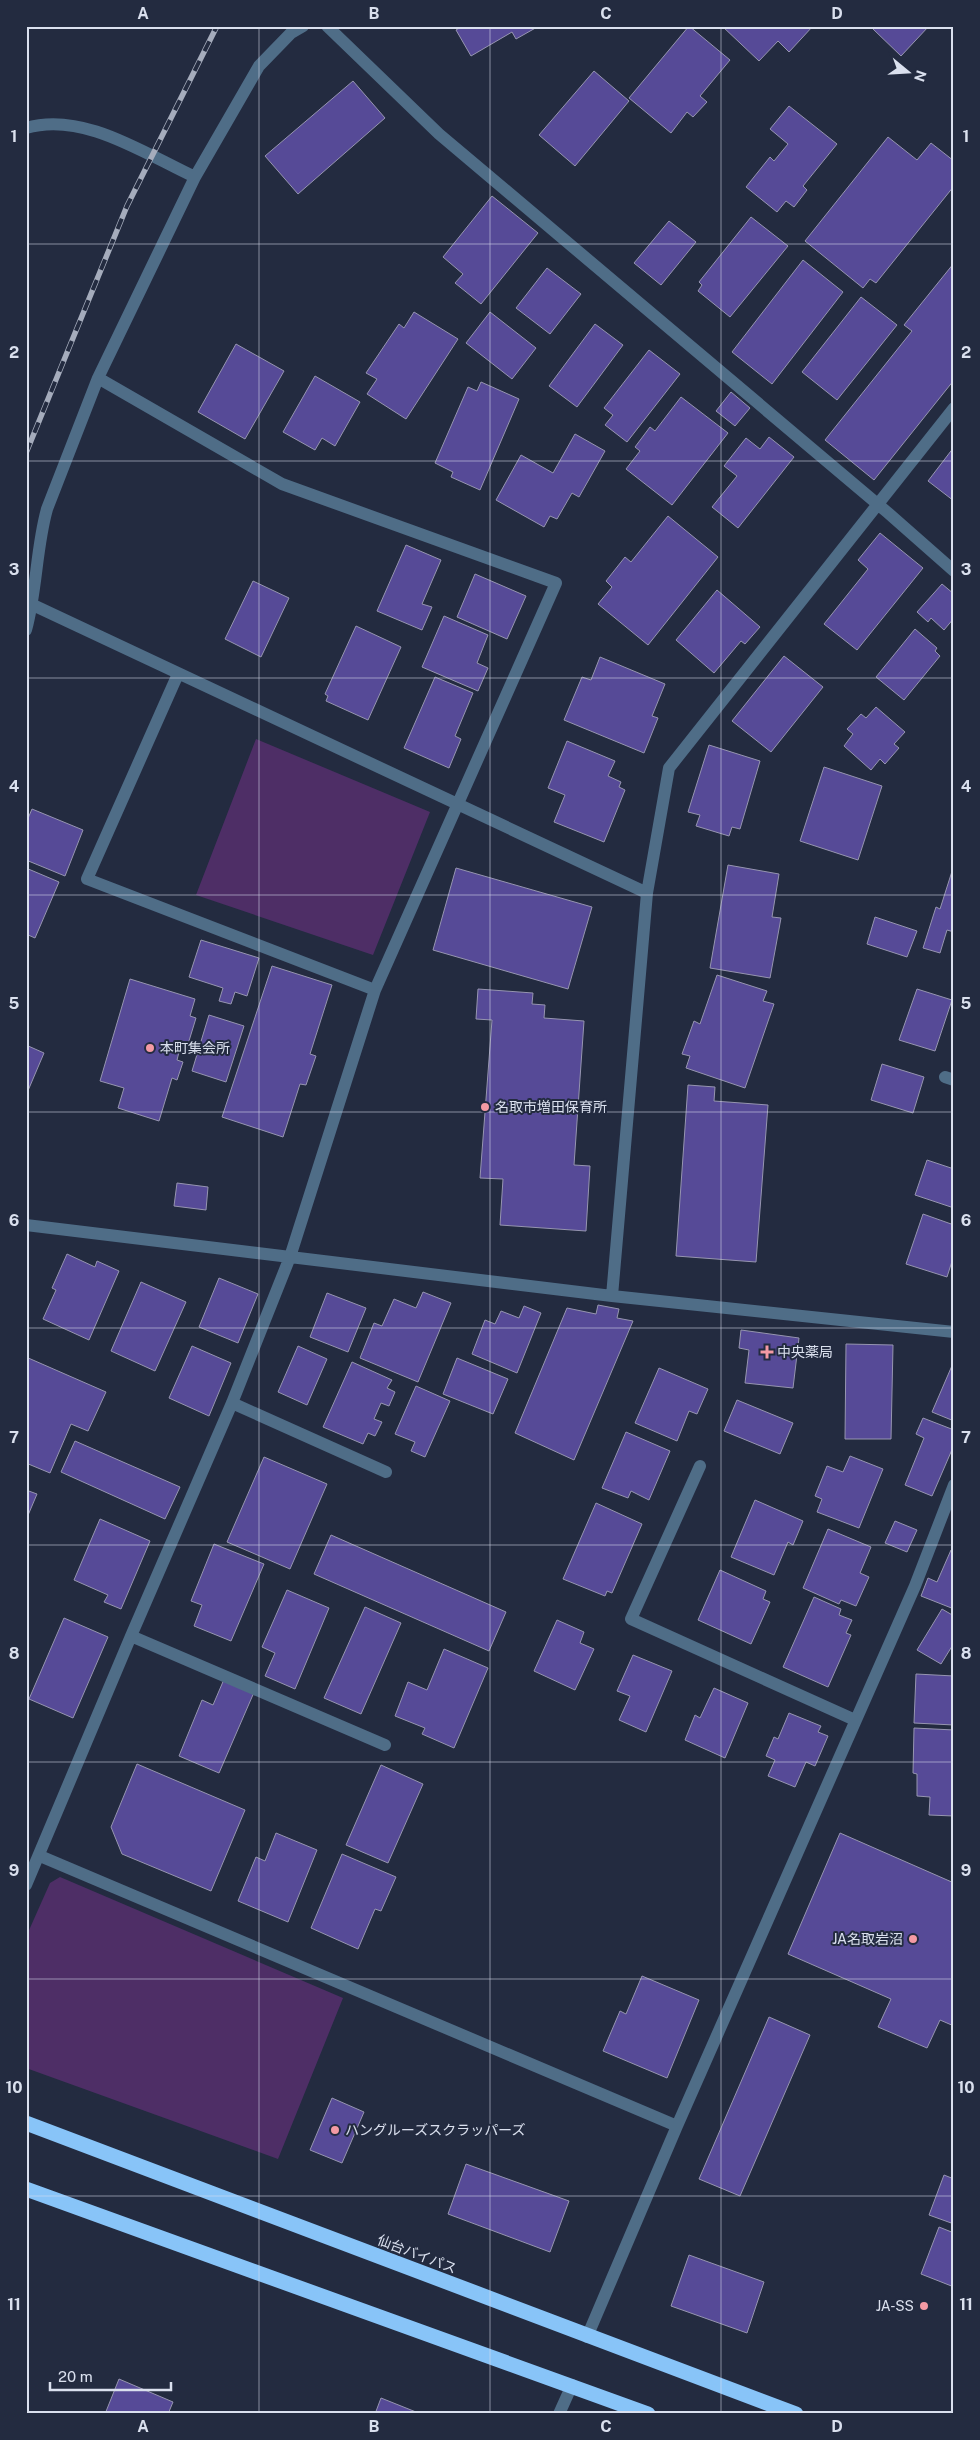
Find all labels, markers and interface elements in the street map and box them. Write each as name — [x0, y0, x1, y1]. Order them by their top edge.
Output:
text: A — [137, 4, 149, 23]
text: B — [369, 4, 380, 23]
text: C — [600, 4, 612, 23]
text: D — [831, 4, 843, 23]
north arrow — [882, 48, 932, 98]
text: N — [911, 68, 930, 84]
text: 1 — [11, 127, 17, 146]
text: 1 — [963, 127, 969, 146]
text: 2 — [9, 343, 19, 362]
text: 2 — [961, 343, 971, 362]
text: 3 — [9, 560, 19, 579]
text: 3 — [961, 560, 971, 579]
text: 4 — [9, 777, 20, 796]
text: 4 — [961, 777, 972, 796]
text: 5 — [9, 994, 20, 1013]
text: 5 — [961, 994, 972, 1013]
place label: 本町集会所 — [160, 1040, 230, 1056]
marker: 本町集会所 — [144, 1042, 156, 1054]
place label: 名取市増田保育所 — [495, 1099, 607, 1115]
marker: 名取市増田保育所 — [479, 1101, 491, 1113]
text: 6 — [9, 1211, 19, 1230]
text: 6 — [961, 1211, 971, 1230]
place label: 中央薬局 — [777, 1344, 833, 1360]
marker: 中央薬局 — [761, 1346, 773, 1358]
text: 7 — [9, 1428, 19, 1447]
text: 7 — [961, 1428, 971, 1447]
text: 8 — [9, 1644, 20, 1663]
text: 8 — [961, 1644, 972, 1663]
text: 9 — [9, 1861, 19, 1880]
text: 9 — [961, 1861, 971, 1880]
place label: JA名取岩沼 — [832, 1931, 903, 1947]
marker: JA名取岩沼 — [907, 1933, 919, 1945]
text: 10 — [5, 2078, 23, 2097]
text: 10 — [957, 2078, 975, 2097]
place label: ハングルーズスクラッパーズ — [345, 2122, 526, 2138]
marker: ハングルーズスクラッパーズ — [329, 2124, 341, 2136]
street label: 仙台バイパス — [375, 2232, 459, 2276]
text: 11 — [7, 2295, 21, 2314]
text: 11 — [959, 2295, 973, 2314]
place label: JA-SS — [876, 2298, 914, 2314]
marker: JA-SS — [918, 2300, 930, 2312]
scale bar — [50, 2360, 171, 2392]
text: 20 m — [58, 2368, 93, 2385]
text: A — [137, 2417, 149, 2436]
text: B — [369, 2417, 380, 2436]
text: C — [600, 2417, 612, 2436]
text: D — [831, 2417, 843, 2436]

